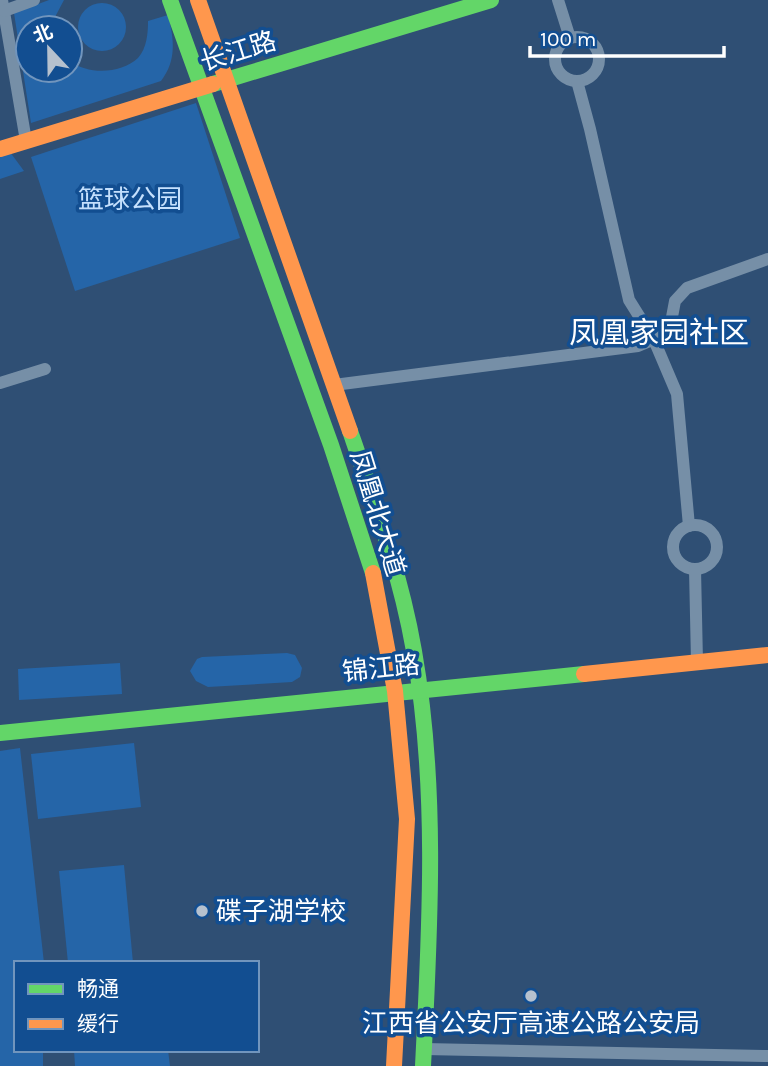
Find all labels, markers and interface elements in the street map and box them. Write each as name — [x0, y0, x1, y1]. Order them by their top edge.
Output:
north arrow — [14, 14, 84, 84]
scale bar — [530, 14, 724, 58]
text: 北 — [30, 20, 56, 48]
street label: 长江路 — [196, 25, 280, 78]
text: 100 m — [540, 27, 597, 51]
park label: 篮球公园 — [78, 184, 182, 215]
district label: 凤凰家园社区 — [569, 315, 749, 351]
street label: 凤凰北大道 — [344, 446, 411, 580]
street label: 锦江路 — [341, 649, 421, 688]
place label: 碟子湖学校 — [216, 896, 346, 927]
marker: 碟子湖学校 — [194, 903, 210, 919]
legend — [14, 961, 259, 1052]
text: 畅通 — [77, 977, 119, 1001]
marker: 江西省公安厅高速公路公安局 — [523, 988, 539, 1004]
place label: 江西省公安厅高速公路公安局 — [362, 1008, 700, 1039]
text: 缓行 — [77, 1012, 119, 1036]

